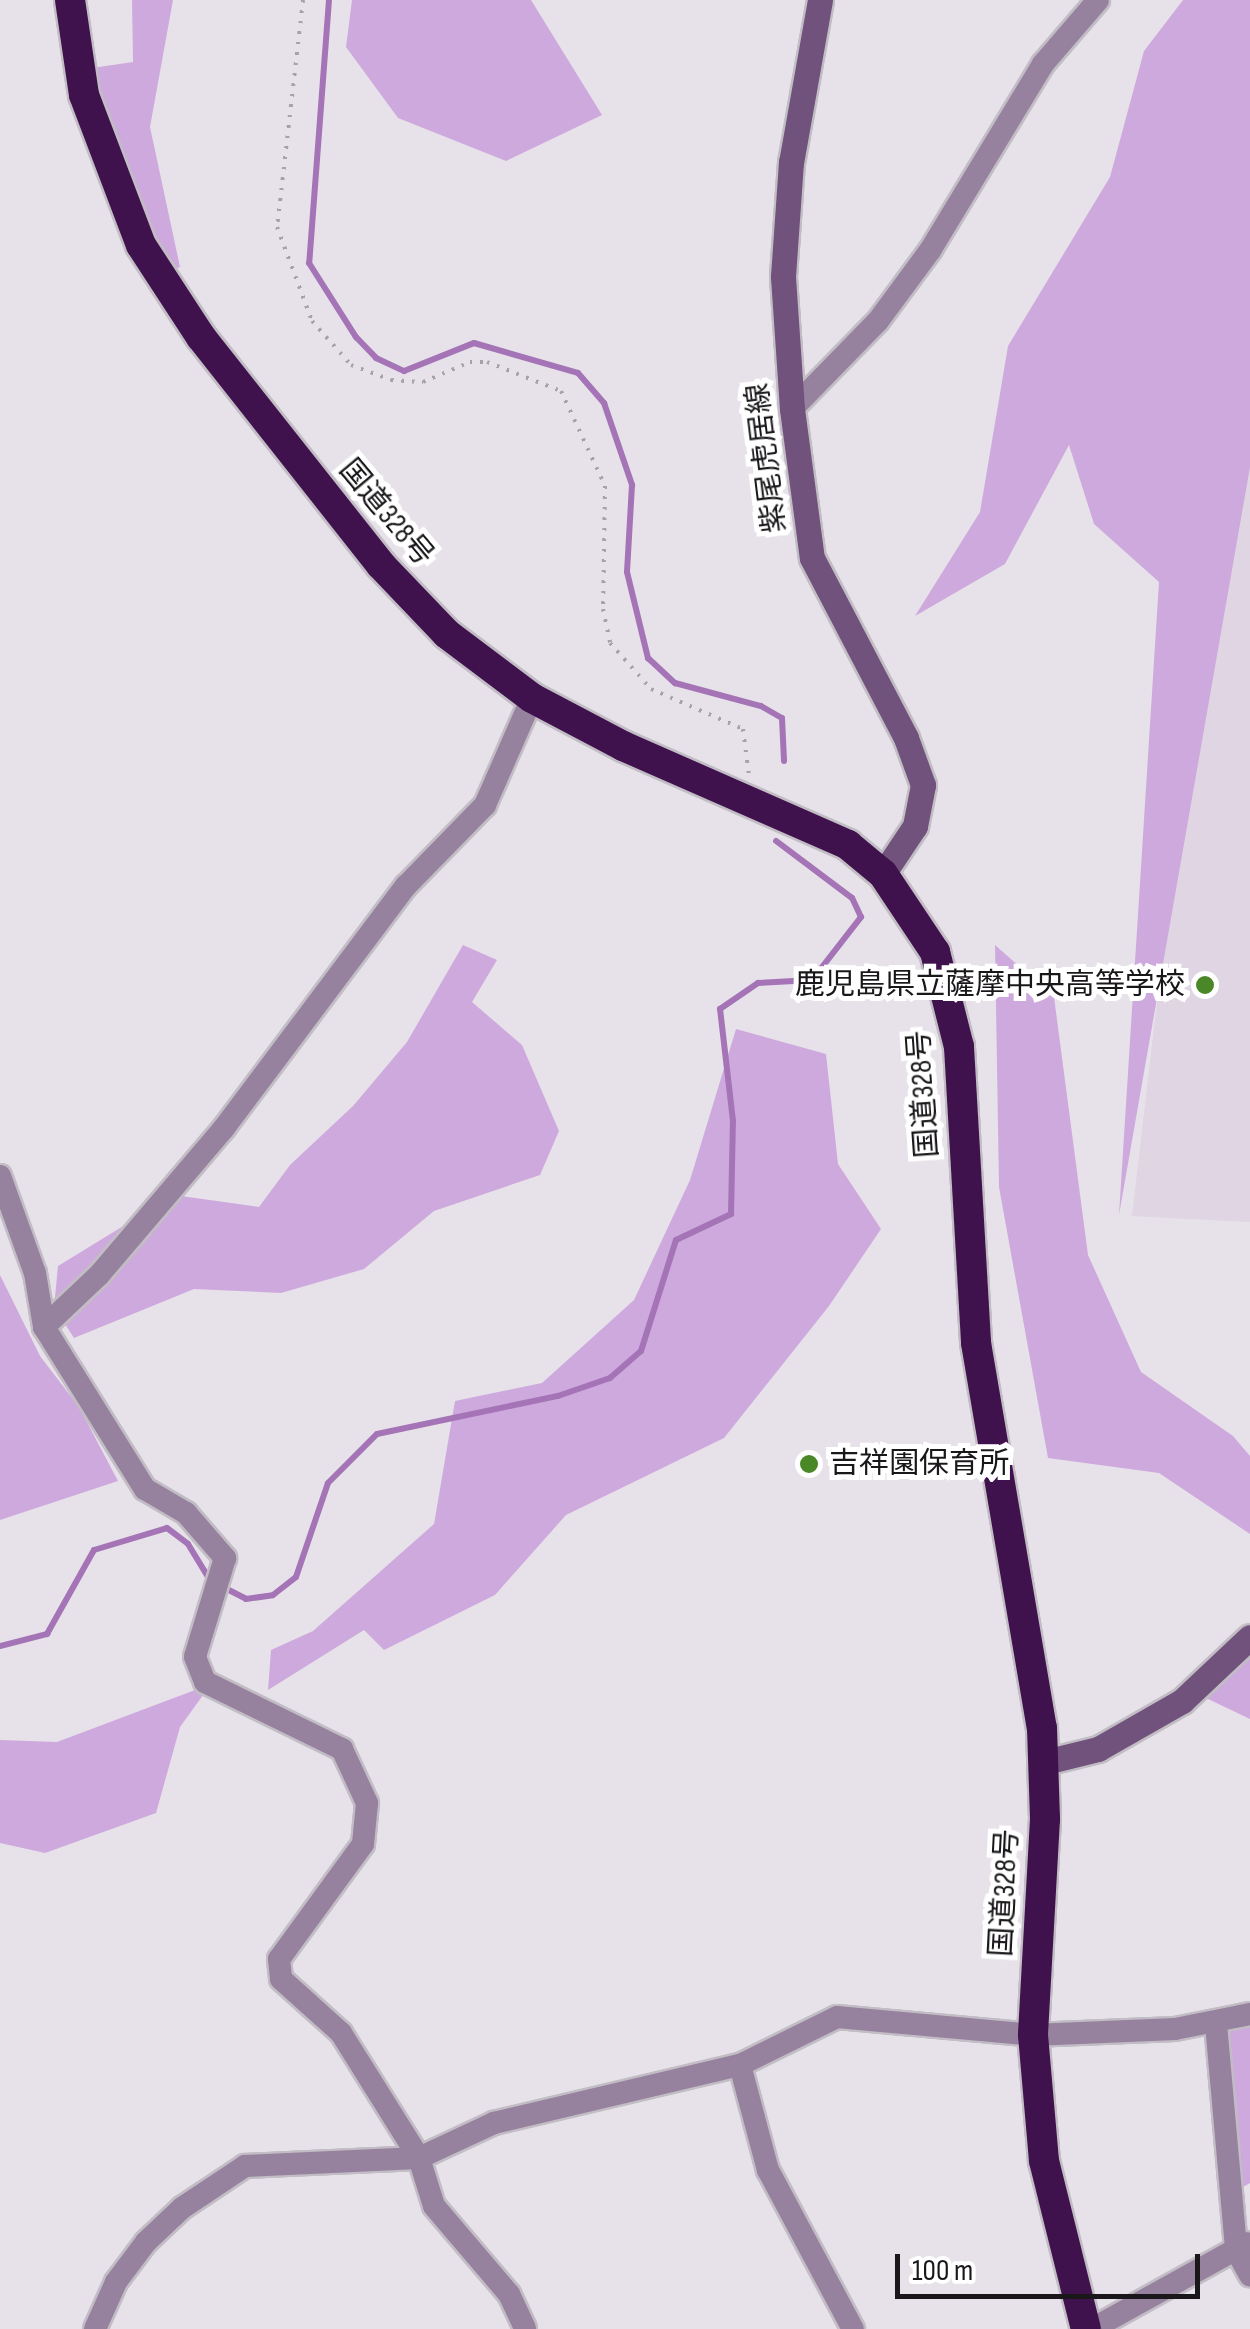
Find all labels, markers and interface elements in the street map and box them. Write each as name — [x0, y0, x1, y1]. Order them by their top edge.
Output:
street label: 紫尾虎居線 — [740, 381, 794, 535]
street label: 国道328号 — [331, 452, 441, 574]
place label: 鹿児島県立薩摩中央高等学校 — [795, 967, 1185, 1003]
marker: 鹿児島県立薩摩中央高等学校 — [1194, 974, 1216, 996]
street label: 国道328号 — [902, 1029, 946, 1159]
place label: 吉祥園保育所 — [829, 1446, 1009, 1482]
marker: 吉祥園保育所 — [798, 1453, 820, 1475]
street label: 国道328号 — [984, 1828, 1026, 1958]
scale bar — [900, 2234, 1205, 2296]
text: 100 m — [912, 2253, 973, 2289]

